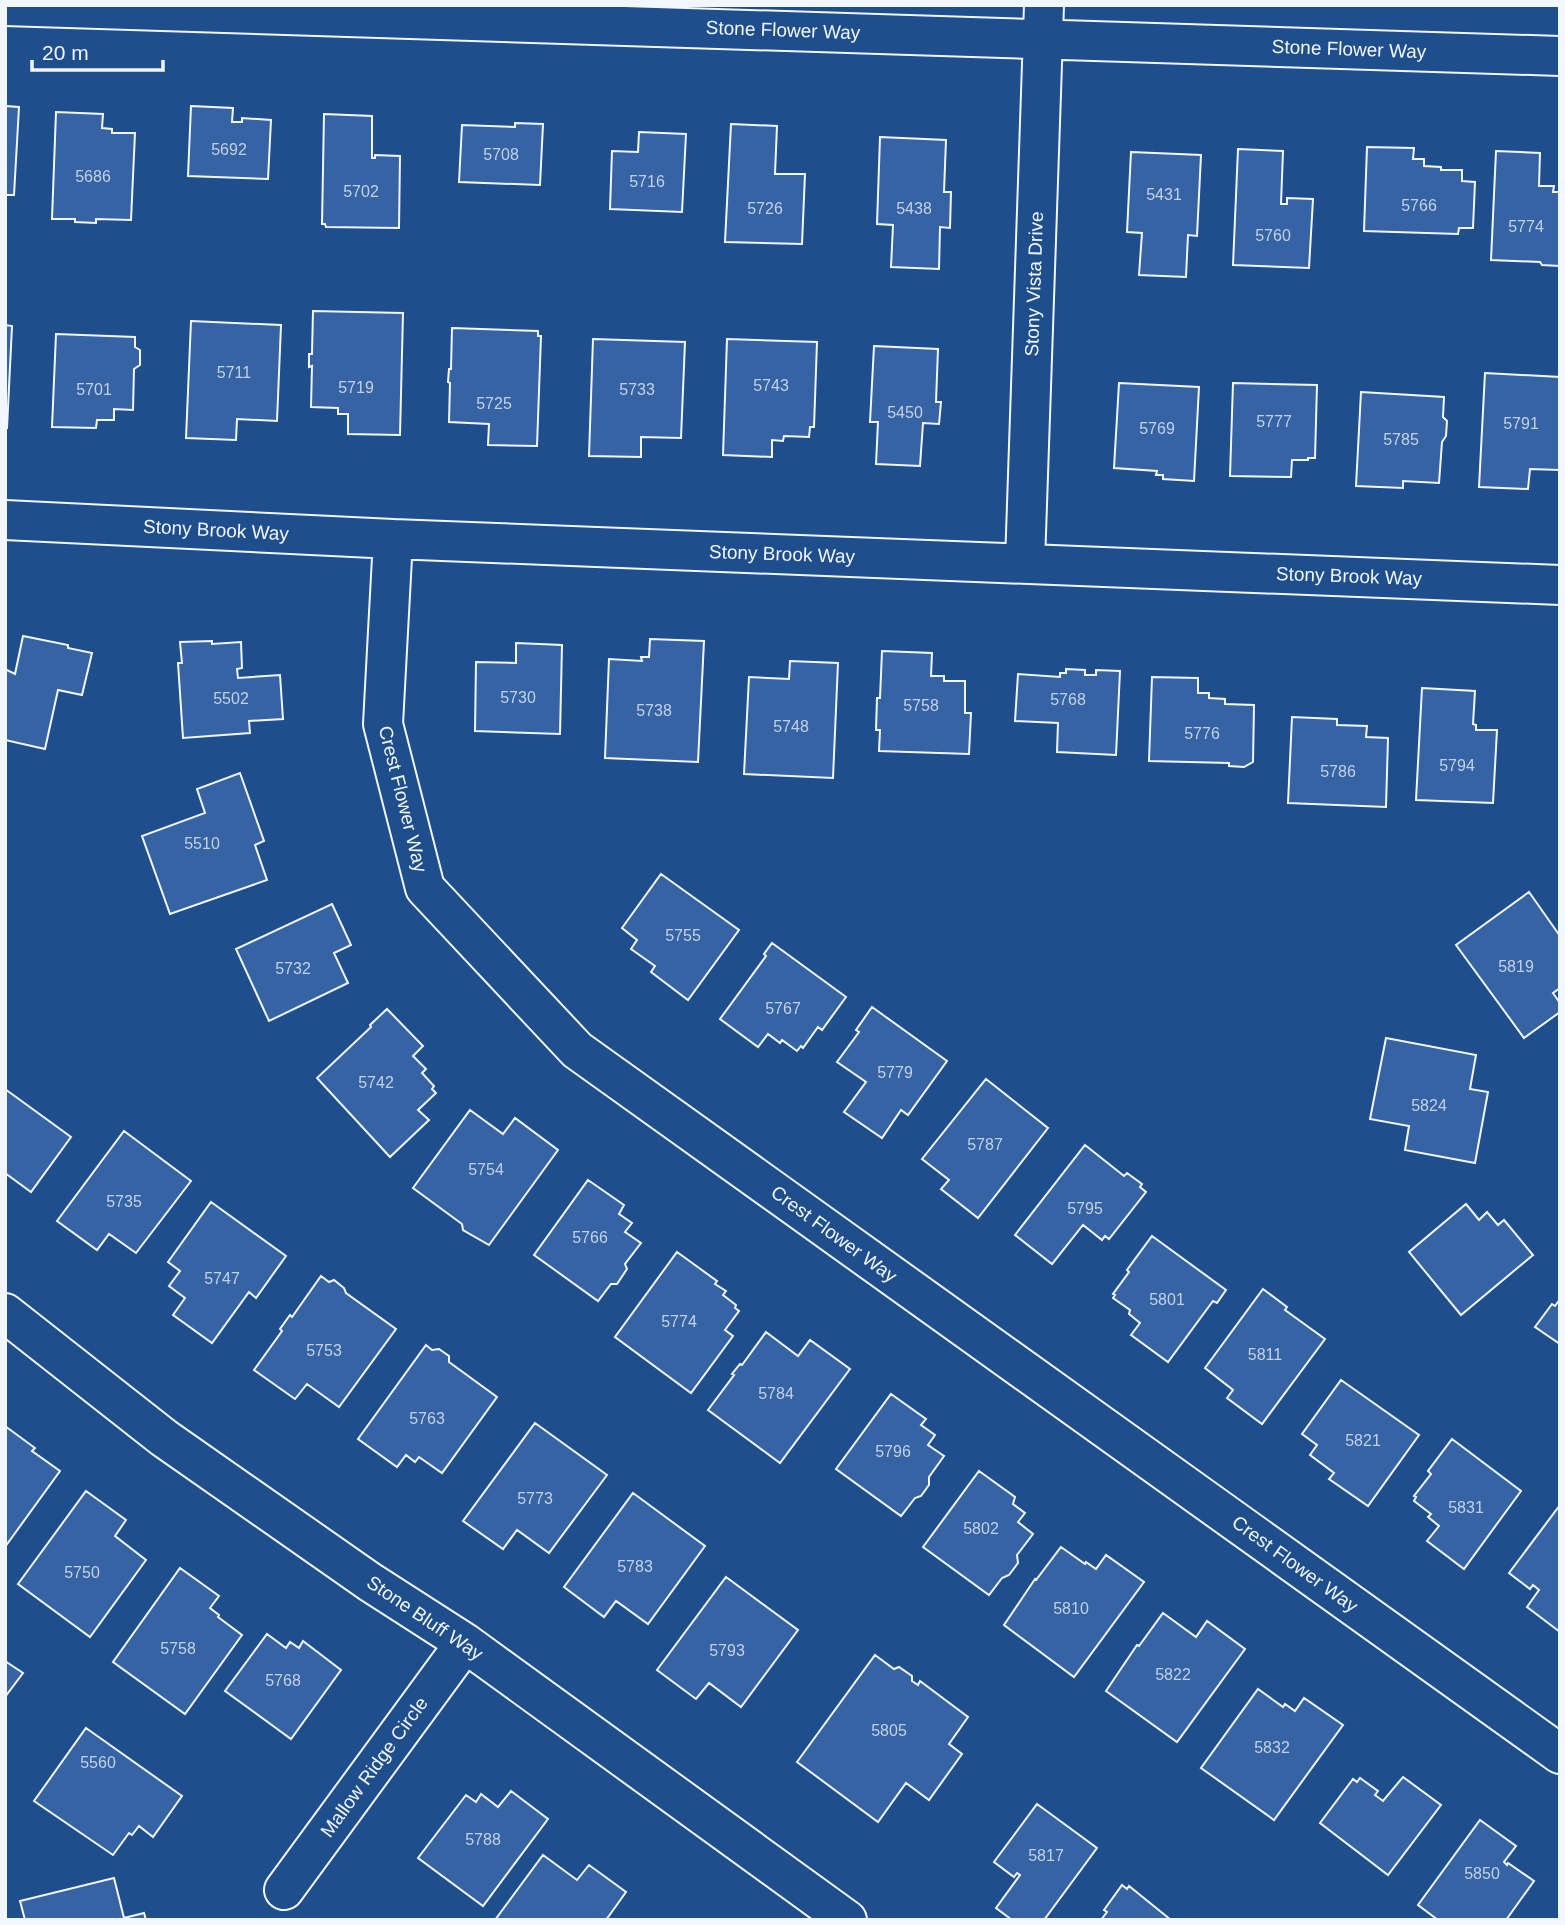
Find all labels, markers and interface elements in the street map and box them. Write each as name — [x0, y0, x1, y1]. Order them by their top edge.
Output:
street label: Stone Flower Way — [705, 17, 861, 43]
scale bar — [32, 28, 163, 72]
street label: Stone Flower Way — [1271, 36, 1427, 62]
text: 20 m — [42, 41, 89, 64]
house number: 5692 — [211, 141, 247, 158]
house number: 5708 — [483, 146, 519, 163]
house number: 5686 — [75, 168, 111, 185]
house number: 5716 — [629, 173, 665, 190]
house number: 5702 — [343, 183, 379, 200]
house number: 5431 — [1146, 186, 1182, 203]
house number: 5766 — [1401, 197, 1437, 214]
house number: 5726 — [747, 200, 783, 217]
house number: 5438 — [896, 200, 932, 217]
street label: Stony Vista Drive — [1021, 211, 1047, 357]
house number: 5774 — [1508, 218, 1544, 235]
house number: 5760 — [1255, 227, 1291, 244]
house number: 5711 — [217, 364, 251, 381]
house number: 5743 — [753, 377, 789, 394]
house number: 5719 — [338, 379, 374, 396]
house number: 5701 — [76, 381, 112, 398]
house number: 5733 — [619, 381, 655, 398]
house number: 5725 — [476, 395, 512, 412]
house number: 5450 — [887, 404, 923, 421]
house number: 5777 — [1256, 413, 1292, 430]
house number: 5791 — [1503, 415, 1539, 432]
house number: 5769 — [1139, 420, 1175, 437]
house number: 5785 — [1383, 431, 1419, 448]
street label: Stony Brook Way — [143, 516, 290, 544]
street label: Stony Brook Way — [709, 541, 856, 567]
street label: Stony Brook Way — [1276, 563, 1423, 589]
house number: 5730 — [500, 689, 536, 706]
house number: 5502 — [213, 690, 249, 707]
house number: 5768 — [1050, 691, 1086, 708]
house number: 5758 — [903, 697, 939, 714]
house number: 5738 — [636, 702, 672, 719]
house number: 5748 — [773, 718, 809, 735]
street label: Crest Flower Way — [375, 724, 431, 875]
house number: 5776 — [1184, 725, 1220, 742]
house number: 5794 — [1439, 757, 1475, 774]
house number: 5786 — [1320, 763, 1356, 780]
house number: 5510 — [184, 835, 220, 852]
house number: 5755 — [665, 927, 701, 944]
house number: 5819 — [1498, 958, 1534, 975]
house number: 5732 — [275, 960, 311, 977]
house number: 5767 — [765, 1000, 801, 1017]
house number: 5779 — [877, 1064, 913, 1081]
house number: 5742 — [358, 1074, 394, 1091]
house number: 5824 — [1411, 1097, 1447, 1114]
house number: 5787 — [967, 1136, 1003, 1153]
house number: 5754 — [468, 1161, 504, 1178]
street label: Crest Flower Way — [767, 1181, 901, 1287]
house number: 5735 — [106, 1193, 142, 1210]
house number: 5795 — [1067, 1200, 1103, 1217]
house number: 5766 — [572, 1229, 608, 1246]
house number: 5747 — [204, 1270, 240, 1287]
house number: 5801 — [1149, 1291, 1185, 1308]
house number: 5774 — [661, 1313, 697, 1330]
house number: 5753 — [306, 1342, 342, 1359]
house number: 5811 — [1248, 1346, 1282, 1363]
house number: 5784 — [758, 1385, 794, 1402]
house number: 5763 — [409, 1410, 445, 1427]
house number: 5821 — [1345, 1432, 1381, 1449]
house number: 5796 — [875, 1443, 911, 1460]
house number: 5773 — [517, 1490, 553, 1507]
house number: 5831 — [1448, 1499, 1484, 1516]
street label: Crest Flower Way — [1228, 1511, 1362, 1617]
house number: 5802 — [963, 1520, 999, 1537]
house number: 5783 — [617, 1558, 653, 1575]
house number: 5750 — [64, 1564, 100, 1581]
street label: Stone Bluff Way — [363, 1571, 487, 1665]
house number: 5810 — [1053, 1600, 1089, 1617]
house number: 5758 — [160, 1640, 196, 1657]
house number: 5793 — [709, 1642, 745, 1659]
house number: 5822 — [1155, 1666, 1191, 1683]
house number: 5768 — [265, 1672, 301, 1689]
street label: Mallow Ridge Circle — [316, 1693, 432, 1841]
house number: 5805 — [871, 1722, 907, 1739]
house number: 5832 — [1254, 1739, 1290, 1756]
house number: 5560 — [80, 1754, 116, 1771]
house number: 5788 — [465, 1831, 501, 1848]
house number: 5817 — [1028, 1847, 1064, 1864]
house number: 5850 — [1464, 1865, 1500, 1882]

